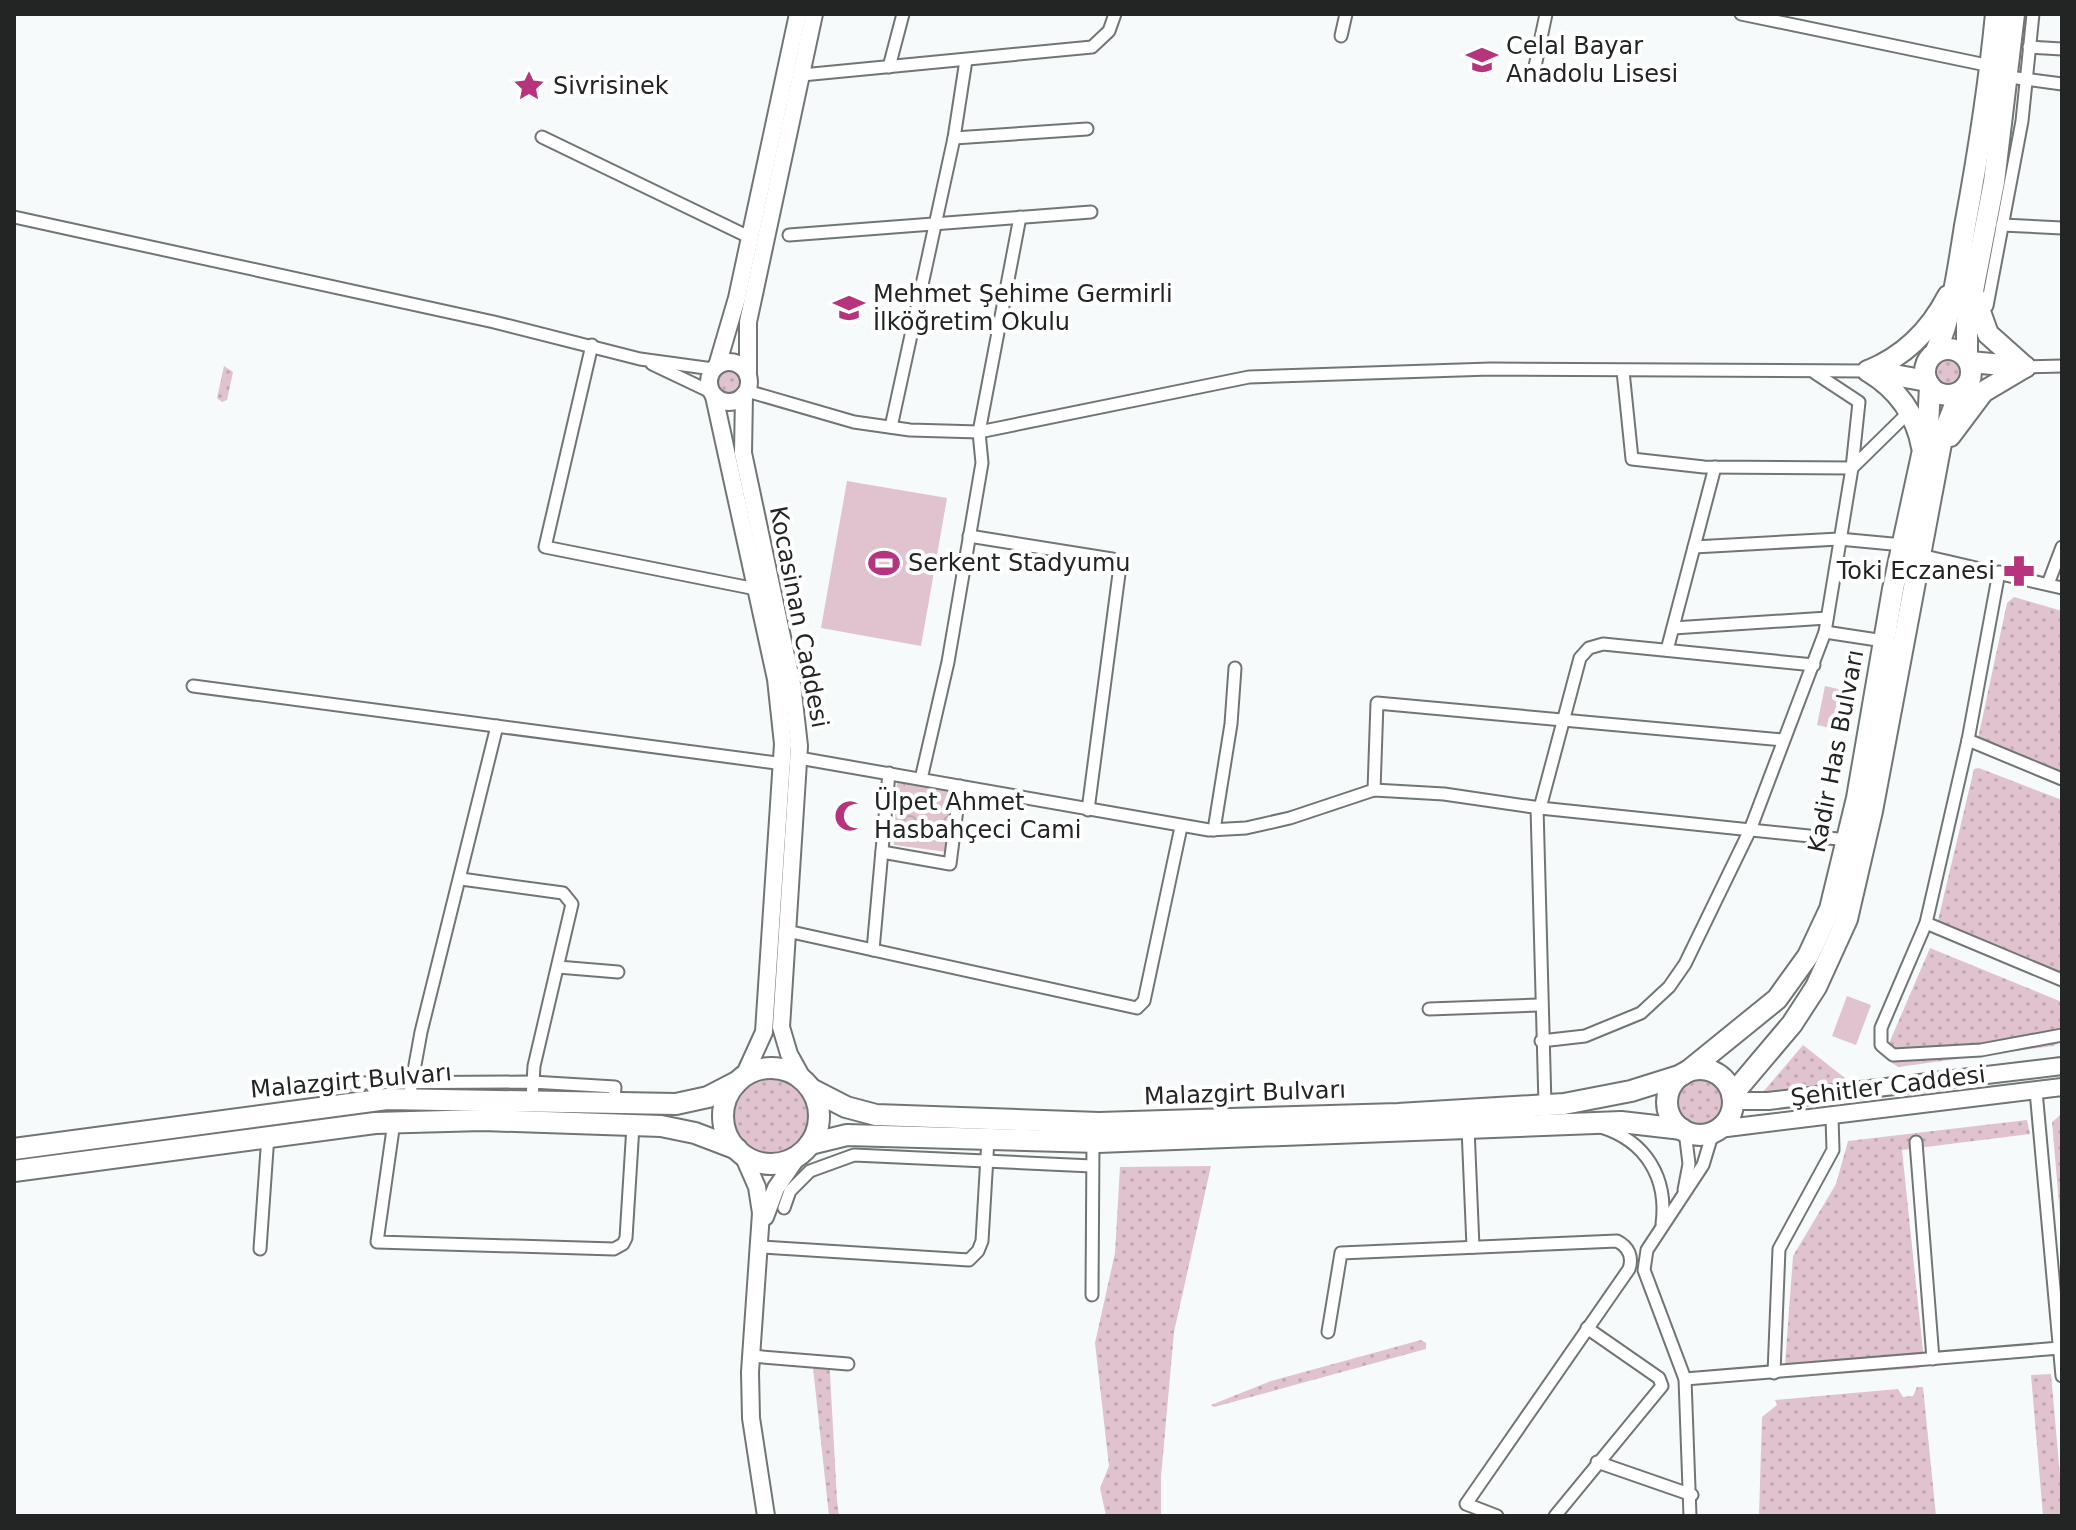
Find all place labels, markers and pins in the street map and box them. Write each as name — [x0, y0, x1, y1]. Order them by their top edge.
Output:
place label: Celal Bayar Anadolu Lisesi — [1506, 32, 1678, 88]
school or university icon: Celal Bayar Anadolu Lisesi — [1465, 43, 1499, 77]
place icon: Sivrisinek — [512, 69, 546, 103]
place label: Sivrisinek — [553, 72, 669, 100]
place label: Mehmet Şehime Germirli İlköğretim Okulu — [873, 280, 1173, 336]
school or university icon: Mehmet Şehime Germirli İlköğretim Okulu — [832, 291, 866, 325]
sports icon: Serkent Stadyumu — [867, 546, 901, 580]
place label: Serkent Stadyumu — [908, 549, 1131, 577]
pharmacy icon: Toki Eczanesi — [2002, 554, 2036, 588]
place label: Toki Eczanesi — [1836, 557, 1995, 585]
place label: Ülpet Ahmet Hasbahçeci Cami — [874, 787, 1081, 844]
mosque icon: Ülpet Ahmet Hasbahçeci Cami — [833, 799, 867, 833]

